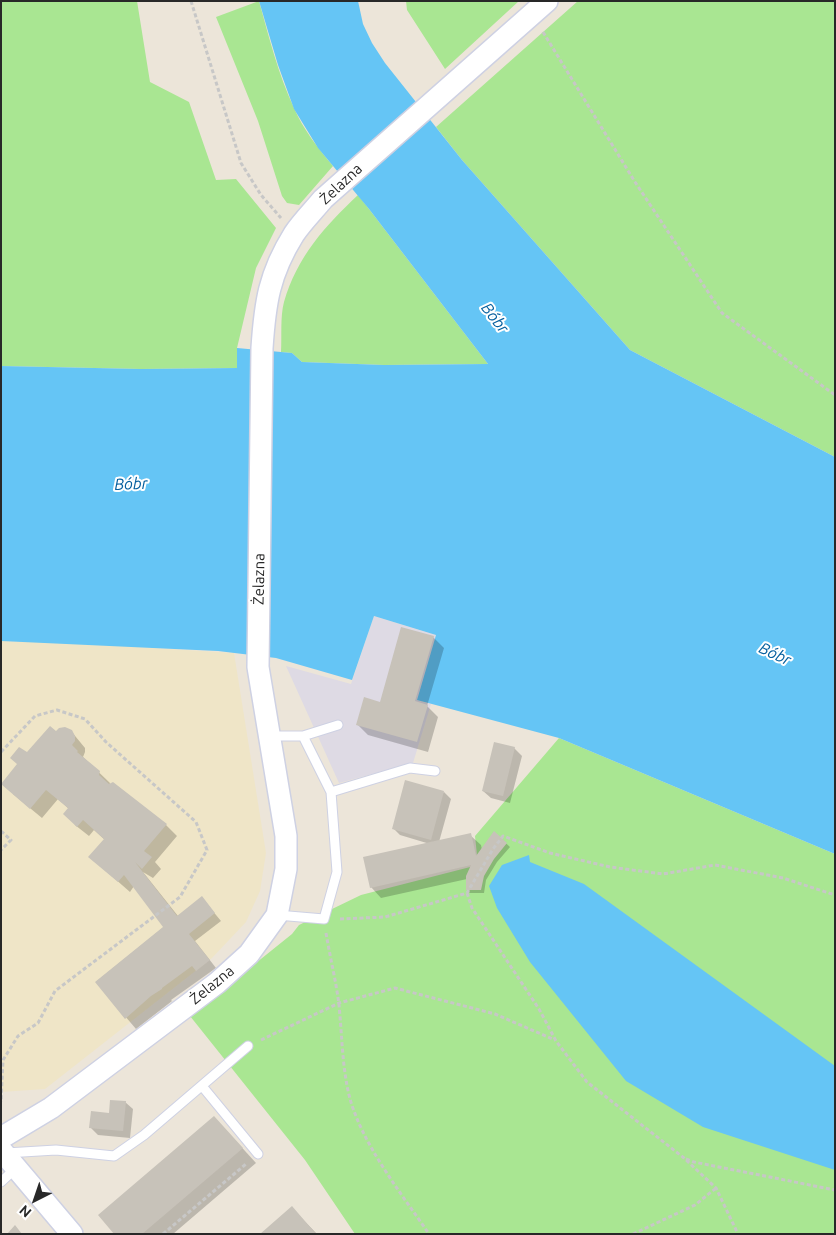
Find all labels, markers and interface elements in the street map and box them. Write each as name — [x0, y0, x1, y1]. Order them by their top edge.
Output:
street label: Żelazna — [316, 160, 366, 208]
water label: Bóbr — [477, 299, 513, 337]
water label: Bóbr — [114, 474, 148, 494]
street label: Żelazna — [250, 553, 268, 605]
water label: Bóbr — [756, 638, 794, 670]
street label: Żelazna — [186, 962, 238, 1008]
north arrow — [10, 1175, 60, 1225]
text: N — [16, 1202, 34, 1221]

